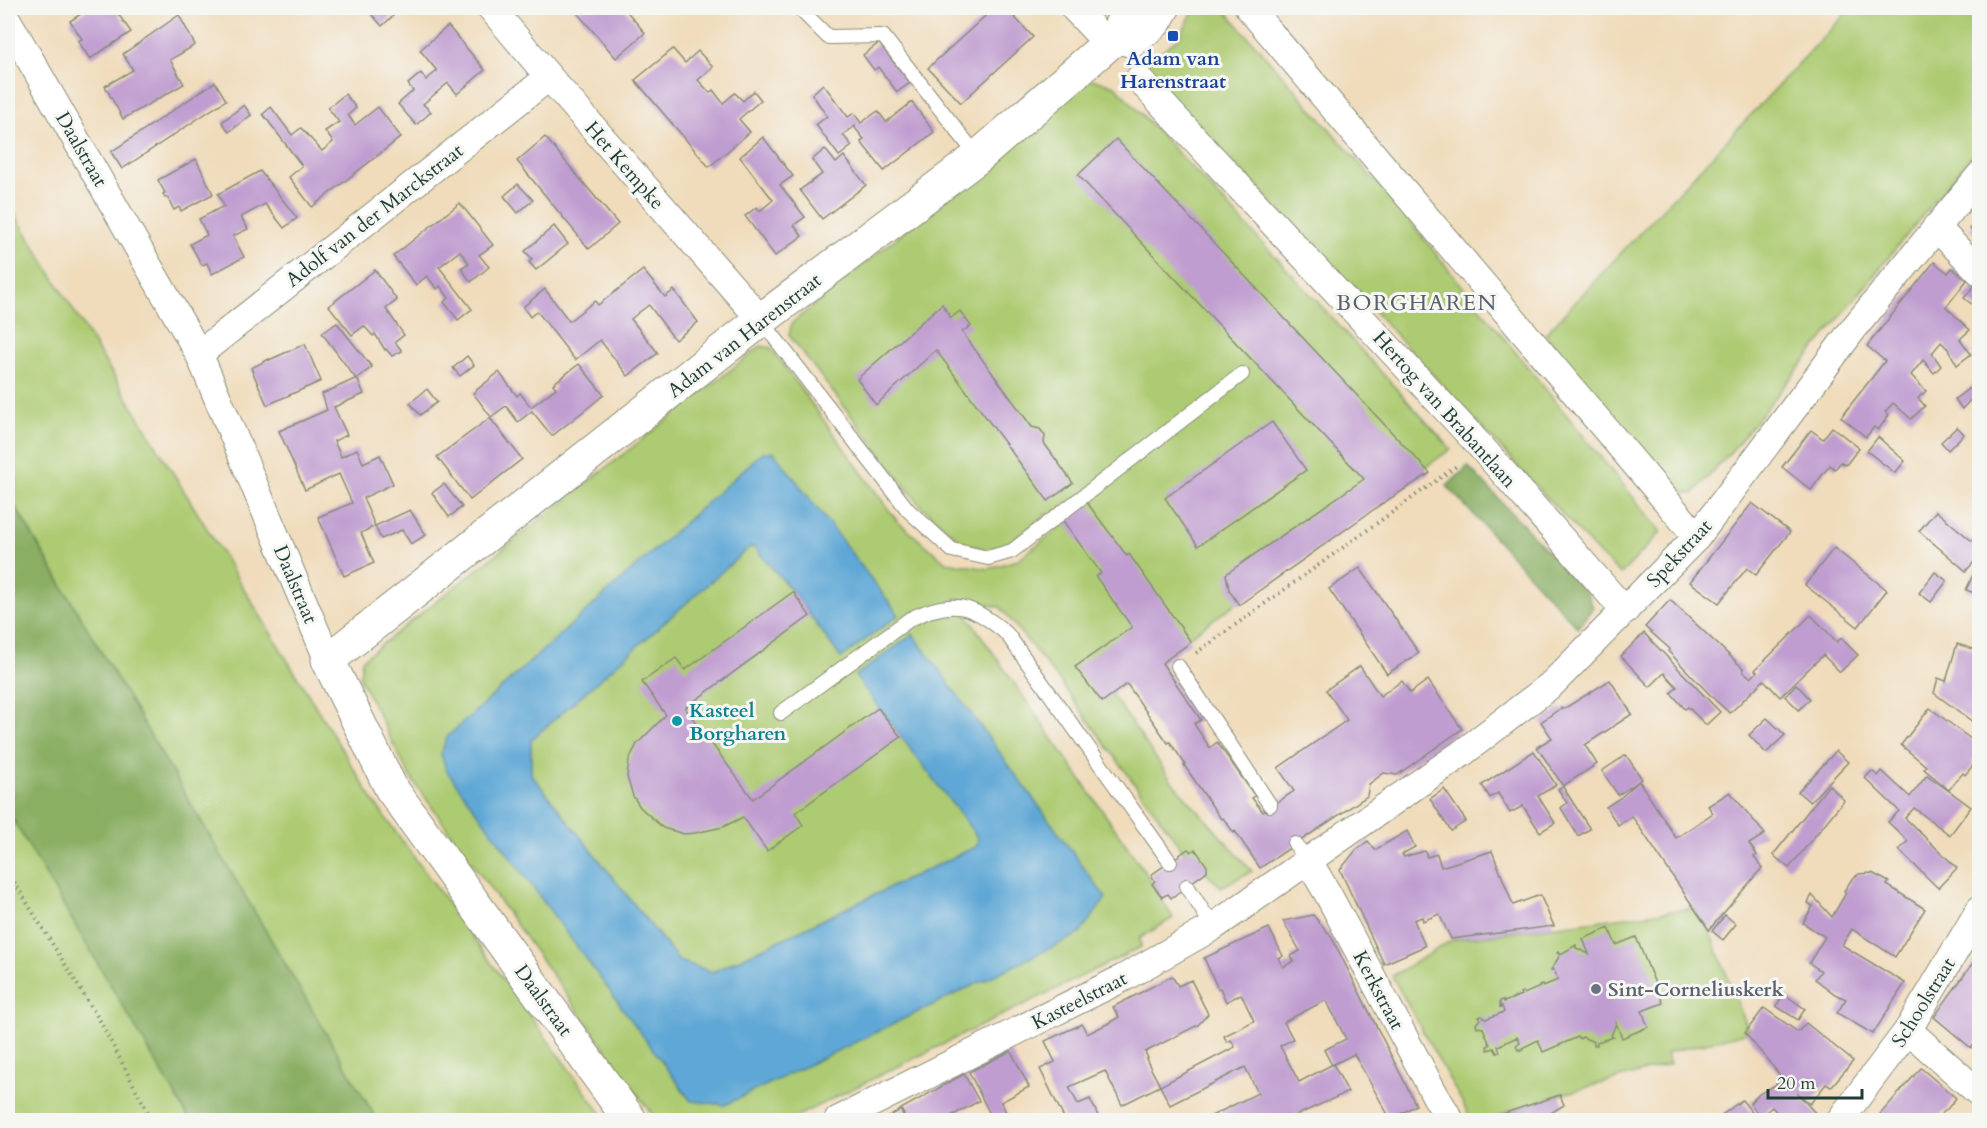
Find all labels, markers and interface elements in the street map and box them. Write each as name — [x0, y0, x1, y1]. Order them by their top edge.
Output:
marker: Adam van Harenstraat — [1166, 29, 1180, 43]
place label: Adam van Harenstraat — [1120, 45, 1226, 95]
street label: Daalstraat — [49, 107, 114, 192]
street label: Het Kempke — [579, 115, 671, 215]
street label: Adolf van der Marckstraat — [280, 137, 469, 293]
street label: Adam van Harenstraat — [662, 266, 827, 404]
district label: BORGHAREN — [1336, 288, 1498, 318]
street label: Hertog van Brabantlaan — [1367, 325, 1523, 494]
street label: Spekstraat — [1641, 513, 1718, 593]
street label: Daalstraat — [267, 541, 324, 628]
place label: Kasteel Borgharen — [689, 697, 786, 747]
marker: Kasteel Borgharen — [670, 714, 684, 728]
street label: Kerkstraat — [1346, 946, 1411, 1035]
street label: Schoolstraat — [1885, 952, 1962, 1052]
street label: Daalstraat — [508, 959, 579, 1042]
street label: Kasteelstraat — [1027, 965, 1132, 1036]
place label: Sint-Corneliuskerk — [1608, 976, 1784, 1003]
marker: Sint-Corneliuskerk — [1589, 982, 1603, 996]
scale bar — [1768, 1062, 1862, 1100]
text: 20 m — [1777, 1071, 1816, 1096]

